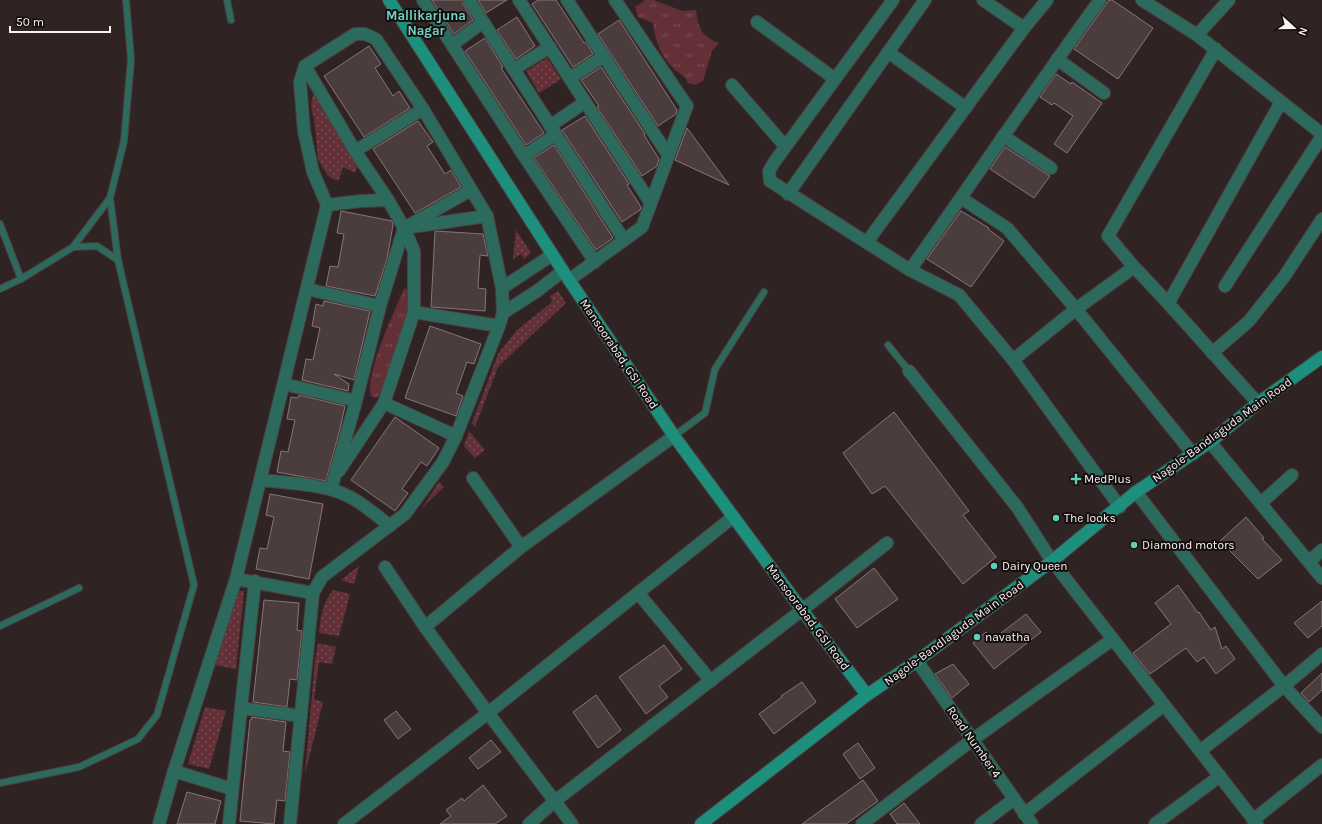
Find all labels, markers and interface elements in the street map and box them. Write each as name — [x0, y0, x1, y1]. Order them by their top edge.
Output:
scale bar — [10, 8, 110, 34]
district label: Mallikarjuna Nagar — [386, 8, 466, 38]
north arrow — [1274, 8, 1314, 48]
text: 50 m — [16, 15, 44, 29]
text: N — [1295, 25, 1310, 37]
street label: Mansoorabad, GSI Road — [577, 296, 661, 412]
street label: Nagole-Bandlaguda Main Road — [1150, 375, 1294, 485]
place label: MedPlus — [1084, 472, 1131, 486]
marker: MedPlus — [1071, 474, 1081, 484]
place label: The looks — [1064, 511, 1116, 525]
marker: The looks — [1051, 513, 1061, 523]
place label: Diamond motors — [1142, 538, 1235, 552]
marker: Diamond motors — [1129, 540, 1139, 550]
place label: Dairy Queen — [1002, 559, 1068, 573]
street label: Mansoorabad, GSI Road — [763, 561, 853, 673]
marker: Dairy Queen — [989, 561, 999, 571]
street label: Nagole-Bandlaguda Main Road — [882, 578, 1026, 688]
place label: navatha — [985, 630, 1030, 644]
marker: navatha — [972, 632, 982, 642]
street label: Road Number 4 — [944, 703, 1004, 781]

